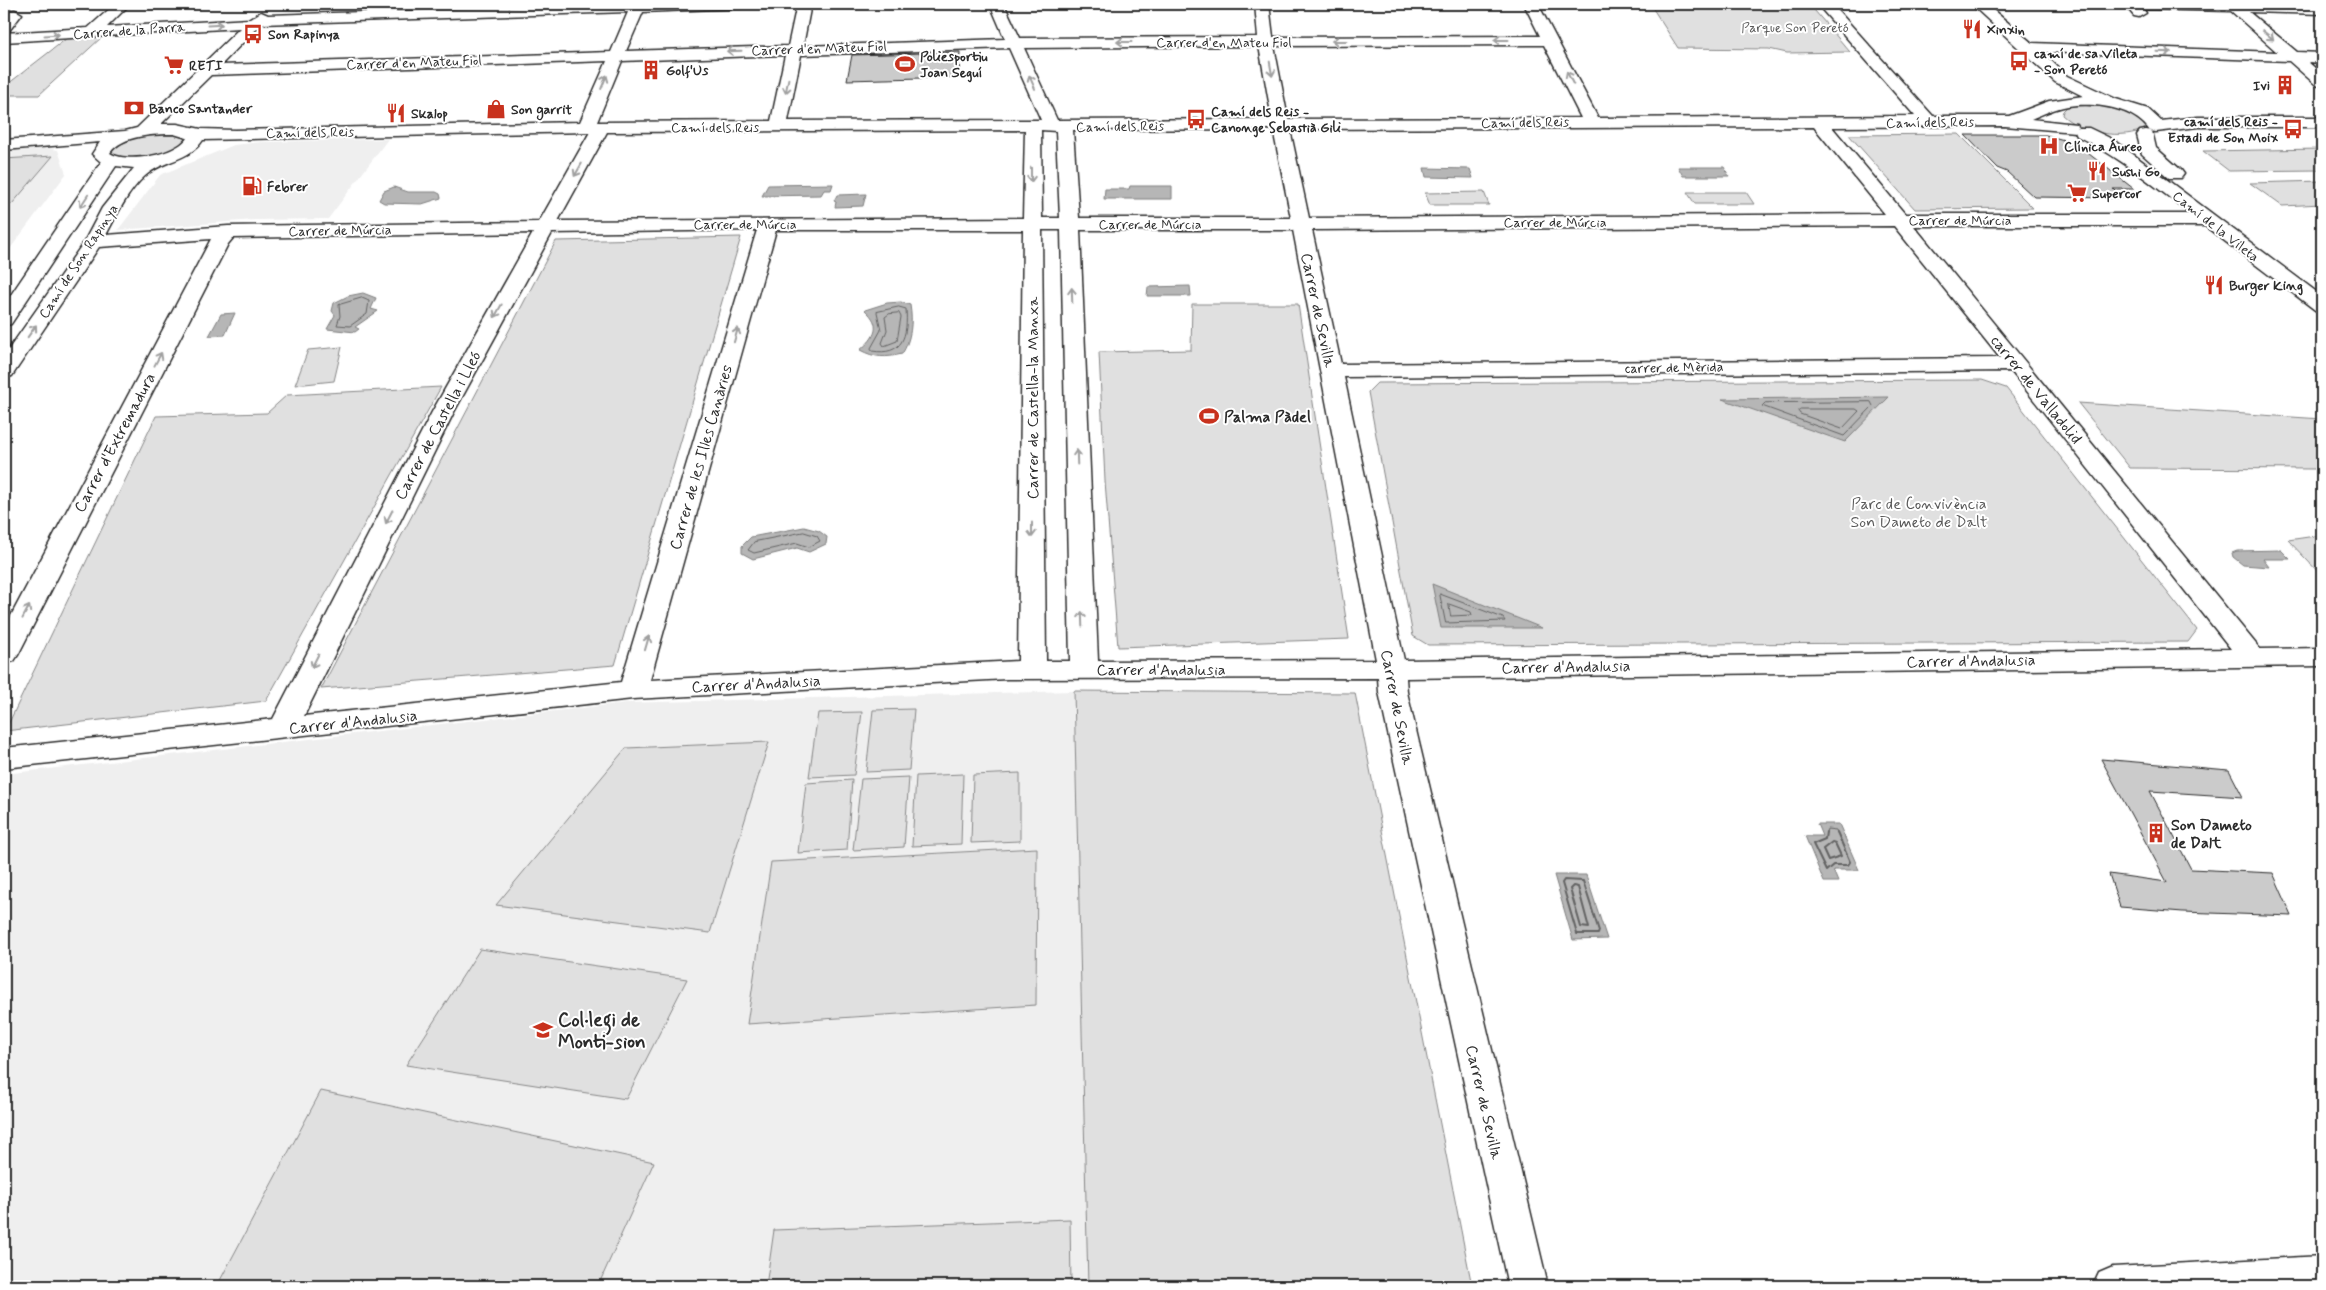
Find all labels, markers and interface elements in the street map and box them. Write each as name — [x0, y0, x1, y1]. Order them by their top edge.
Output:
street label: Carrer de la Parra — [72, 18, 186, 44]
restaurant icon: Xinxin — [1961, 18, 1983, 40]
park label: Parque Son Peretó — [1741, 19, 1849, 37]
one-way arrow — [206, 20, 222, 30]
place label: Xinxin — [1987, 21, 2025, 39]
bus stop icon: Son Rapinya — [242, 23, 264, 45]
place label: Son Rapinya — [268, 26, 340, 44]
one-way arrow — [2262, 29, 2275, 40]
one-way arrow — [44, 30, 60, 39]
street label: Carrer d'en Mateu Fiol — [1156, 34, 1292, 52]
one-way arrow — [1494, 36, 1510, 45]
one-way arrow — [1116, 37, 1132, 47]
one-way arrow — [1331, 37, 1347, 46]
street label: Carrer d'en Mateu Fiol — [751, 38, 887, 60]
place label: camí de sa Vileta - Son Peretó — [2034, 45, 2138, 79]
one-way arrow — [726, 46, 742, 56]
place label: Poliesportiu Joan Seguí — [920, 48, 988, 83]
one-way arrow — [2156, 48, 2172, 57]
bus stop icon: camí de sa Vileta - Son Peretó — [2008, 50, 2030, 72]
street label: Carrer d'en Mateu Fiol — [346, 52, 482, 74]
sports icon: Poliesportiu Joan Seguí — [894, 53, 916, 75]
supermarket icon: RETI — [163, 54, 185, 76]
place label: RETI — [189, 57, 224, 75]
building icon: Golf'Us — [640, 59, 662, 81]
one-way arrow — [1267, 61, 1276, 77]
place label: Golf'Us — [666, 62, 709, 80]
one-way arrow — [1565, 71, 1575, 86]
building icon: Ivi — [2274, 74, 2296, 96]
one-way arrow — [600, 75, 610, 90]
one-way arrow — [1027, 75, 1037, 90]
one-way arrow — [781, 77, 791, 93]
place label: Ivi — [2253, 77, 2270, 95]
bank icon: Banco Santander — [123, 97, 145, 119]
shop icon: Son garrit — [485, 98, 507, 120]
place label: Banco Santander — [149, 100, 253, 118]
place label: Son garrit — [511, 101, 572, 121]
restaurant icon: Skalop — [385, 102, 407, 124]
place label: Camí dels Reis - Canonge Sebastià Gili — [1211, 103, 1341, 138]
place label: Skalop — [411, 105, 448, 123]
bus stop icon: Camí dels Reis - Canonge Sebastià Gili — [1185, 108, 1207, 130]
street label: Camí dels Reis — [1481, 113, 1569, 133]
street label: Camí dels Reis — [1886, 113, 1974, 133]
place label: camí dels Reis - Estadi de Son Moix — [2168, 113, 2279, 147]
street label: Camí dels Reis — [1076, 117, 1164, 137]
bus stop icon: camí dels Reis - Estadi de Son Moix — [2282, 118, 2304, 140]
street label: Camí dels Reis — [671, 119, 759, 137]
street label: Camí dels Reis — [266, 123, 354, 143]
hospital icon: Clínica Áureo — [2038, 135, 2060, 157]
place label: Clínica Áureo — [2064, 138, 2142, 156]
restaurant icon: Sushi Go — [2086, 160, 2108, 182]
one-way arrow — [572, 162, 582, 176]
place label: Sushi Go — [2112, 163, 2160, 181]
one-way arrow — [1027, 167, 1036, 183]
fuel station icon: Febrer — [241, 175, 263, 197]
place label: Febrer — [267, 178, 308, 196]
supermarket icon: Supercor — [2066, 182, 2088, 204]
place label: Supercor — [2092, 185, 2143, 203]
street label: Camí de la Vileta — [2168, 187, 2262, 266]
one-way arrow — [79, 194, 89, 208]
street label: Camí de Son Rapinya — [35, 201, 123, 322]
street label: Carrer de Múrcia — [1909, 212, 2012, 230]
street label: Carrer de Múrcia — [1504, 214, 1607, 232]
street label: Carrer de Múrcia — [694, 216, 797, 234]
street label: Carrer de Múrcia — [1099, 216, 1202, 234]
street label: Carrer de Múrcia — [288, 221, 392, 241]
street label: Carrer de Sevilla — [1295, 251, 1340, 370]
restaurant icon: Burger King — [2203, 274, 2225, 296]
place label: Burger King — [2229, 277, 2303, 297]
one-way arrow — [1067, 287, 1077, 303]
street label: Carrer de Castella-la Manxa — [1023, 296, 1044, 499]
one-way arrow — [493, 304, 503, 318]
one-way arrow — [27, 325, 37, 339]
one-way arrow — [731, 328, 741, 344]
street label: carrer de Valladolid — [1985, 331, 2086, 449]
street label: Carrer de Castella i Lleó — [390, 347, 487, 504]
one-way arrow — [154, 352, 163, 367]
street label: carrer de Mèrida — [1624, 358, 1724, 378]
street label: Carrer de les Illes Canàries — [665, 362, 738, 552]
street label: Carrer d'Extremadura — [70, 369, 161, 516]
sports icon: Palma Pàdel — [1198, 405, 1220, 427]
place label: Palma Pàdel — [1224, 407, 1311, 428]
one-way arrow — [1073, 449, 1082, 465]
park label: Parc de Convivència Son Dameto de Dalt — [1850, 494, 1988, 533]
one-way arrow — [384, 509, 394, 524]
one-way arrow — [1027, 522, 1037, 538]
one-way arrow — [21, 604, 31, 619]
one-way arrow — [1078, 612, 1087, 628]
one-way arrow — [642, 635, 652, 651]
street label: Carrer de Sevilla — [1375, 648, 1418, 767]
street label: Carrer d'Andalusia — [1906, 650, 2036, 673]
one-way arrow — [310, 654, 320, 669]
street label: Carrer d'Andalusia — [1501, 656, 1631, 679]
street label: Carrer d'Andalusia — [1096, 660, 1226, 681]
street label: Carrer d'Andalusia — [691, 671, 821, 698]
street label: Carrer d'Andalusia — [288, 705, 419, 740]
place label: Son Dameto de Dalt — [2171, 815, 2252, 854]
building icon: Son Dameto de Dalt — [2145, 822, 2167, 844]
place label: Col·legi de Monti-sion — [558, 1008, 646, 1055]
school or university icon: Col·legi de Monti-sion — [532, 1019, 554, 1041]
street label: Carrer de Sevilla — [1460, 1043, 1507, 1162]

